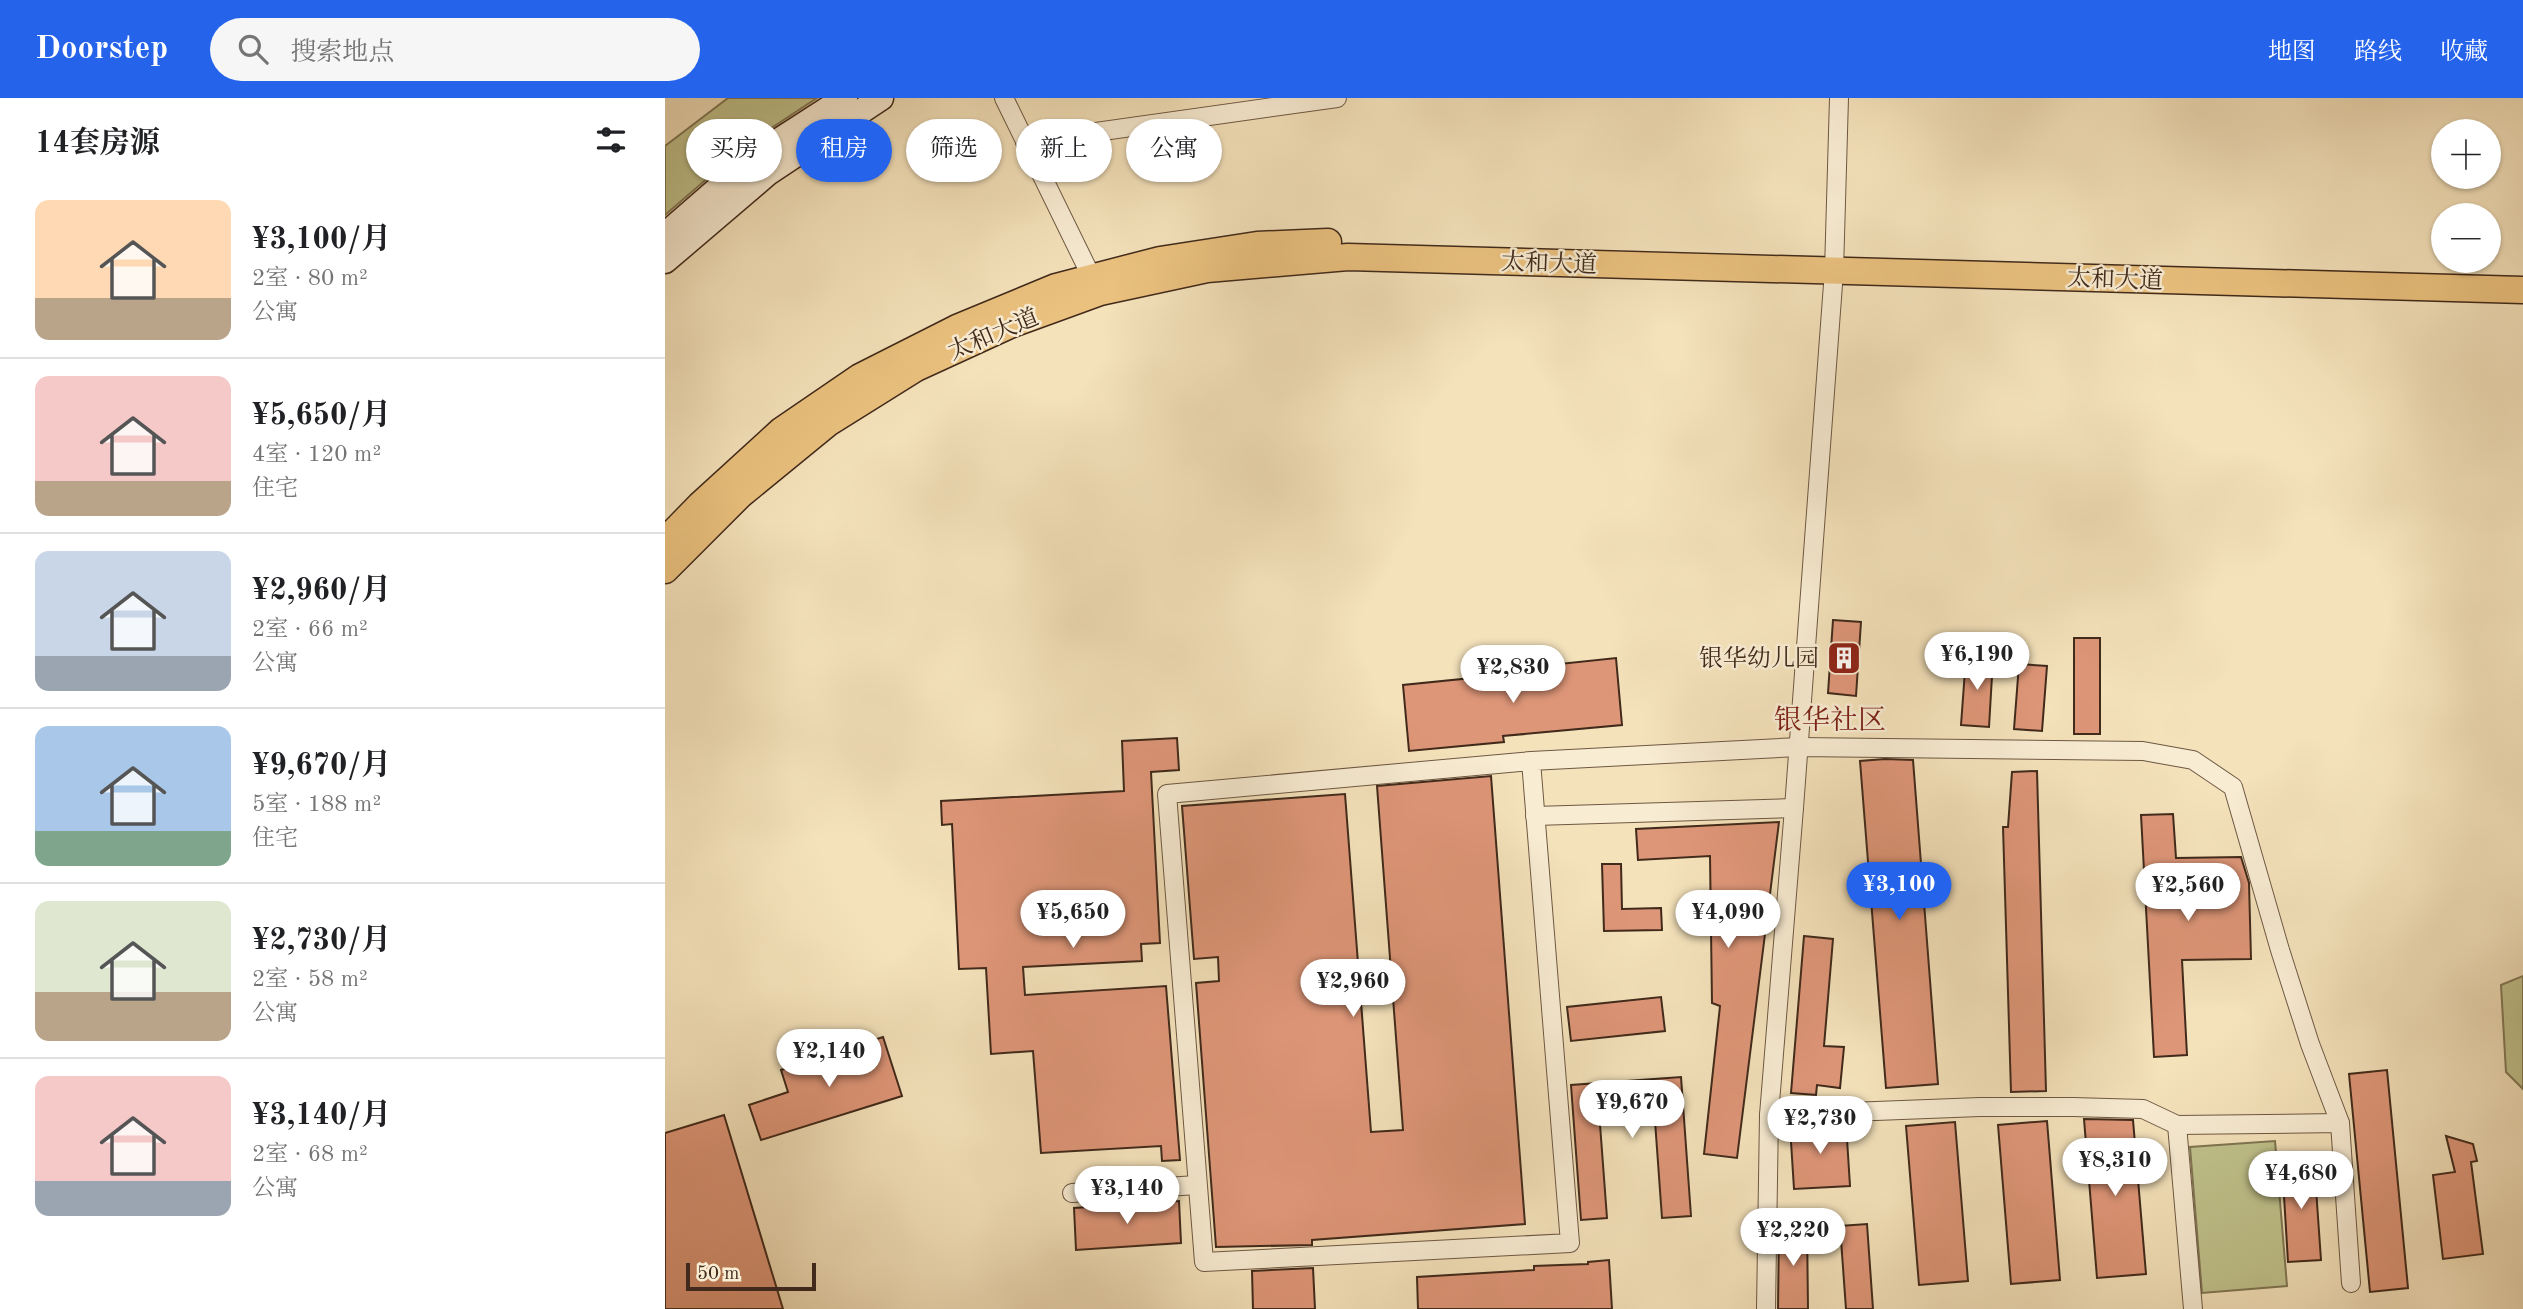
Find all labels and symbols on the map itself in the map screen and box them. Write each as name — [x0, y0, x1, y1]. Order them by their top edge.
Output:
street label: 太和大道 — [1501, 248, 1597, 279]
street label: 太和大道 — [2067, 264, 2163, 295]
street label: 太和大道 — [944, 303, 1043, 366]
pin: ¥6,190 — [1920, 632, 2034, 692]
building icon: 银华幼儿园 — [1825, 639, 1863, 677]
place label: 银华幼儿园 — [1699, 645, 1819, 672]
pin: ¥2,830 — [1456, 646, 1570, 705]
district label: 银华社区 — [1774, 705, 1886, 736]
pin: ¥3,100 — [1842, 862, 1956, 922]
pin: ¥2,560 — [2131, 864, 2245, 923]
pin: ¥5,650 — [1016, 890, 1130, 950]
pin: ¥4,090 — [1671, 890, 1785, 950]
pin: ¥2,960 — [1296, 960, 1410, 1019]
pin: ¥2,140 — [772, 1030, 886, 1089]
pin: ¥9,670 — [1575, 1080, 1689, 1140]
pin: ¥2,730 — [1763, 1096, 1877, 1156]
pin: ¥8,310 — [2058, 1138, 2172, 1198]
pin: ¥4,680 — [2244, 1152, 2358, 1211]
pin: ¥3,140 — [1070, 1166, 1184, 1226]
pin: ¥2,220 — [1736, 1208, 1850, 1268]
scale bar — [686, 1260, 815, 1292]

